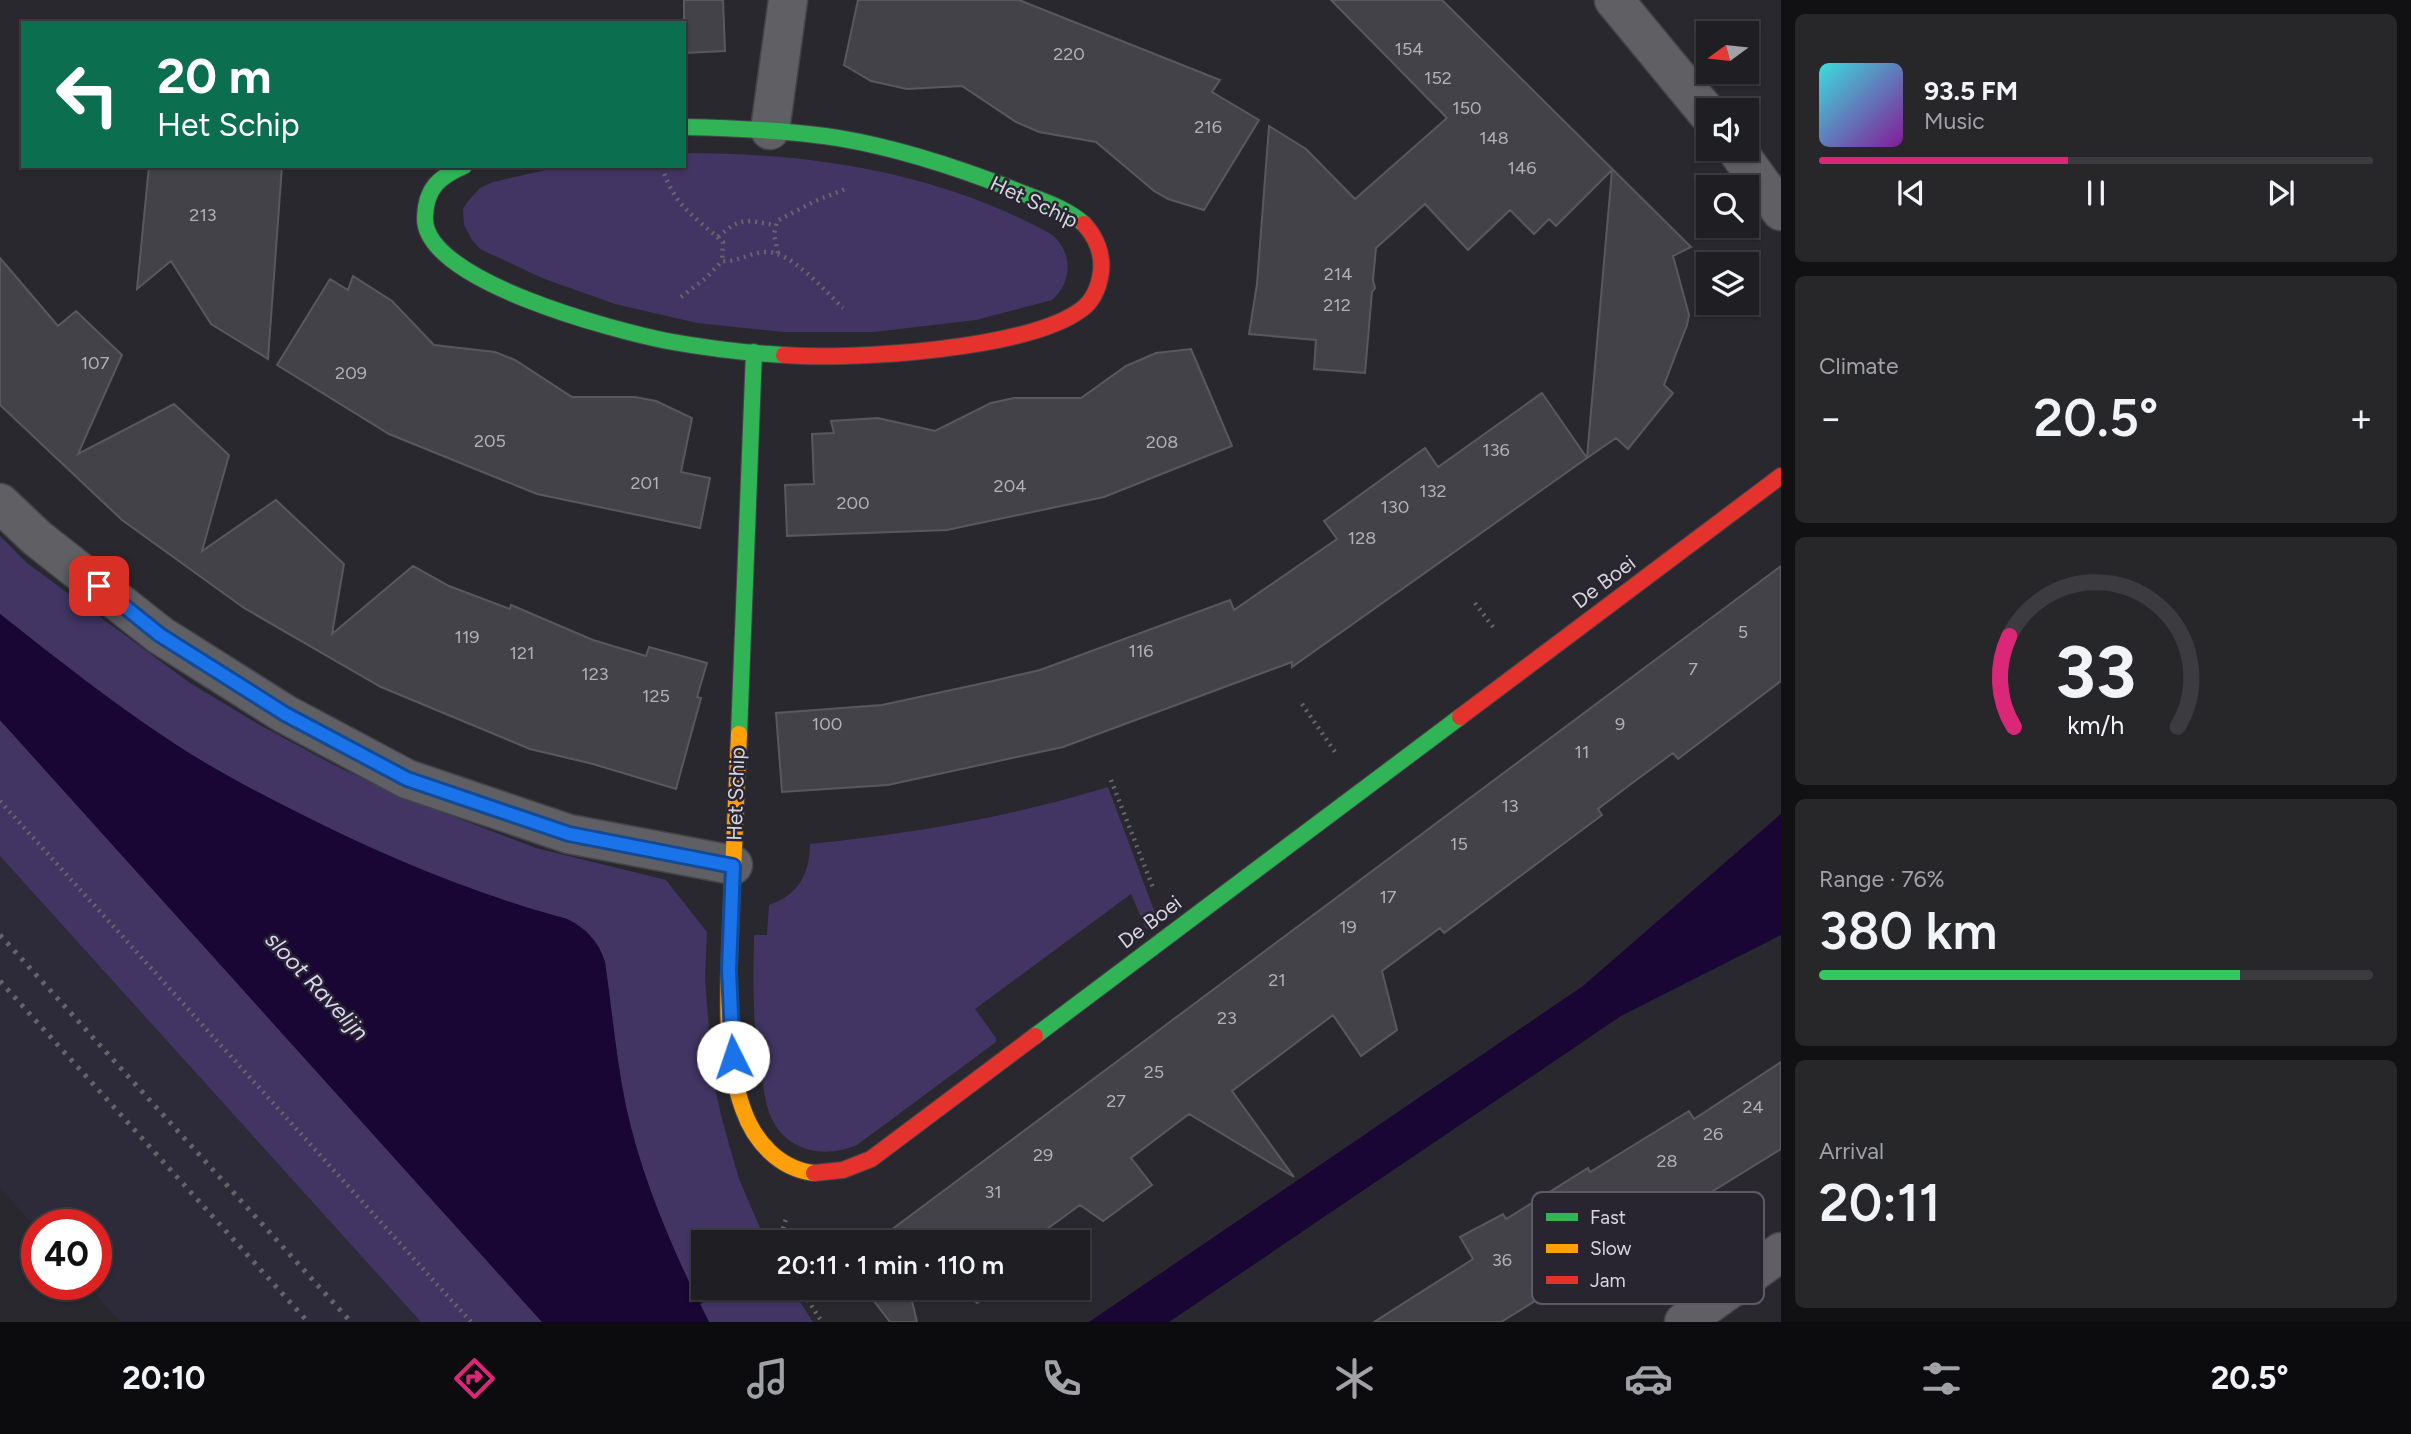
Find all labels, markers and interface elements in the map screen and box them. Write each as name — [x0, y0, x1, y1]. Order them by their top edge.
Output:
north arrow — [1696, 21, 1759, 84]
map controls — [1696, 21, 1759, 315]
house number: 154 — [1395, 38, 1423, 60]
house number: 220 — [1053, 43, 1085, 65]
text: 20 m — [157, 46, 272, 105]
icon: left — [42, 49, 133, 140]
house number: 152 — [1424, 67, 1452, 89]
text: 93.5 FM — [1924, 75, 2018, 107]
house number: 150 — [1452, 97, 1482, 119]
button: sound — [1696, 98, 1759, 161]
text: Het Schip — [157, 106, 300, 144]
text: Music — [1924, 107, 1985, 135]
house number: 216 — [1194, 116, 1222, 138]
house number: 148 — [1479, 127, 1509, 149]
house number: 146 — [1508, 157, 1536, 179]
street label: Het Schip — [987, 170, 1082, 233]
icon: previous — [1892, 174, 1930, 212]
icon: pause — [2077, 174, 2115, 212]
icon: next — [2262, 174, 2300, 212]
button: search — [1696, 175, 1759, 238]
house number: 213 — [189, 204, 217, 226]
button: layers — [1696, 252, 1759, 315]
house number: 214 — [1324, 263, 1352, 285]
house number: 212 — [1323, 294, 1351, 316]
house number: 107 — [81, 352, 110, 374]
text: Climate — [1819, 352, 1898, 380]
house number: 209 — [335, 362, 367, 384]
text: 20.5° — [2034, 387, 2158, 449]
text: − — [1819, 395, 1843, 441]
text: + — [2349, 395, 2373, 441]
house number: 205 — [474, 430, 506, 452]
house number: 208 — [1146, 431, 1178, 453]
house number: 136 — [1482, 439, 1510, 461]
house number: 201 — [630, 472, 660, 494]
house number: 204 — [994, 475, 1026, 497]
house number: 132 — [1419, 480, 1447, 502]
house number: 200 — [836, 492, 870, 514]
house number: 130 — [1381, 496, 1409, 518]
house number: 128 — [1348, 527, 1376, 549]
street label: De Boei — [1567, 550, 1640, 613]
pin — [69, 556, 129, 616]
icon: arrive — [80, 567, 118, 605]
house number: 5 — [1738, 621, 1748, 643]
house number: 119 — [454, 626, 480, 648]
text: 33 — [2056, 628, 2136, 715]
house number: 116 — [1128, 640, 1154, 662]
house number: 121 — [510, 642, 534, 664]
house number: 7 — [1688, 658, 1698, 680]
house number: 123 — [581, 663, 609, 685]
house number: 125 — [642, 685, 670, 707]
text: km/h — [2067, 710, 2125, 740]
house number: 100 — [812, 713, 842, 735]
house number: 9 — [1615, 713, 1625, 735]
house number: 11 — [1575, 741, 1589, 763]
street label: Het Schip — [721, 747, 750, 841]
house number: 13 — [1501, 795, 1519, 817]
house number: 15 — [1450, 833, 1468, 855]
text: Range · 76% — [1819, 865, 1945, 893]
house number: 17 — [1379, 886, 1397, 908]
street label: De Boei — [1113, 890, 1186, 953]
text: 380 km — [1819, 900, 1997, 962]
house number: 19 — [1339, 916, 1357, 938]
water label: sloot Ravelijn — [259, 926, 375, 1046]
house number: 21 — [1268, 969, 1286, 991]
house number: 23 — [1217, 1007, 1237, 1029]
position arrow — [696, 1020, 770, 1094]
house number: 25 — [1144, 1061, 1164, 1083]
house number: 27 — [1106, 1090, 1126, 1112]
house number: 24 — [1742, 1096, 1764, 1118]
house number: 26 — [1703, 1123, 1723, 1145]
text: Arrival — [1819, 1137, 1884, 1165]
house number: 29 — [1033, 1144, 1053, 1166]
house number: 28 — [1656, 1150, 1678, 1172]
text: 20:11 — [1819, 1172, 1940, 1234]
house number: 31 — [984, 1181, 1002, 1203]
legend — [1532, 1192, 1764, 1304]
text: Fast — [1590, 1206, 1626, 1229]
speed limit sign: 40 — [21, 1209, 112, 1300]
text: Slow — [1590, 1237, 1632, 1260]
text: 20:11 · 1 min · 110 m — [777, 1249, 1004, 1281]
house number: 36 — [1492, 1249, 1512, 1271]
text: Jam — [1590, 1269, 1626, 1292]
icon: directions — [450, 1354, 499, 1403]
icon: music — [743, 1354, 792, 1403]
icon: phone — [1037, 1354, 1086, 1403]
icon: climate — [1330, 1354, 1379, 1403]
icon: car — [1624, 1354, 1673, 1403]
icon: filters — [1917, 1354, 1966, 1403]
text: 20:10 — [122, 1359, 205, 1397]
text: 20.5° — [2211, 1359, 2289, 1397]

